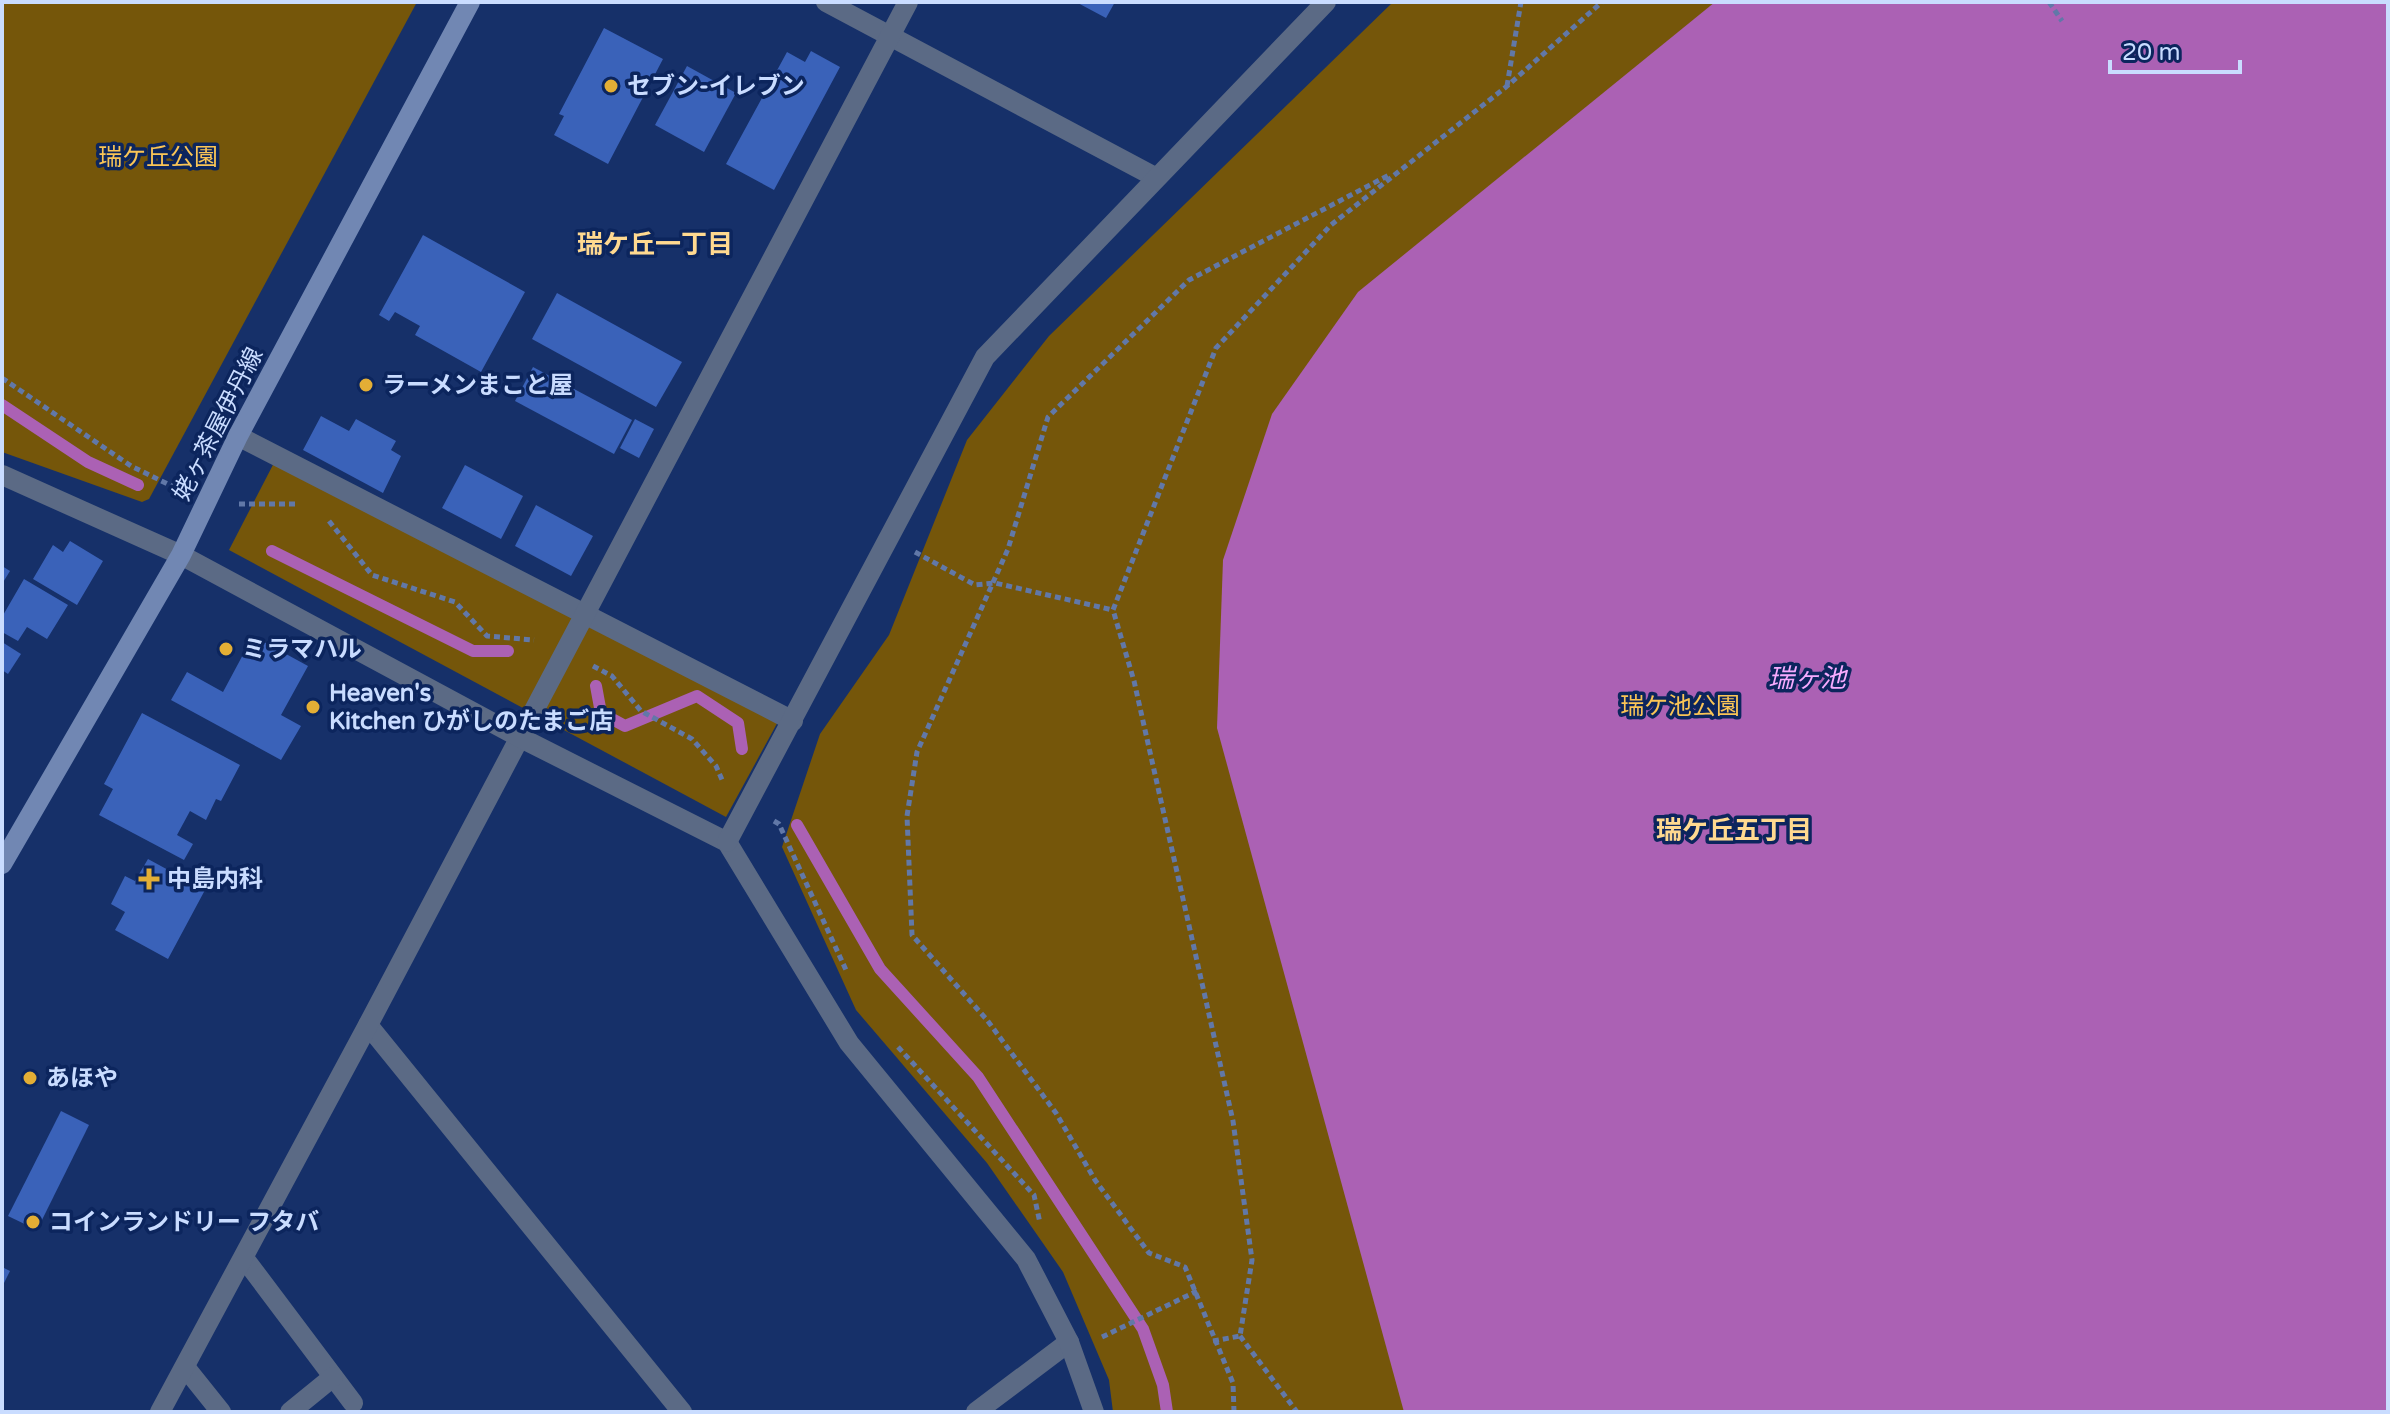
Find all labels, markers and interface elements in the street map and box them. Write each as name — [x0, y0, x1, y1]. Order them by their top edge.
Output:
scale bar — [2110, 24, 2240, 74]
text: 20 m — [2122, 38, 2180, 67]
place label: セブン-イレブン — [627, 72, 805, 101]
marker: セブン-イレブン — [602, 77, 620, 95]
park label: 瑞ケ丘公園 — [98, 143, 218, 172]
district label: 瑞ケ丘一丁目 — [577, 229, 733, 260]
street label: 姥ヶ茶屋伊丹線 — [167, 343, 270, 506]
place label: ラーメンまこと屋 — [382, 371, 573, 400]
marker: ラーメンまこと屋 — [357, 376, 375, 394]
place label: ミラマハル — [242, 635, 362, 664]
marker: ミラマハル — [217, 640, 235, 658]
water label: 瑞ヶ池 — [1768, 663, 1849, 694]
place label: Heaven's Kitchen ひがしのたまご店 — [329, 679, 613, 736]
park label: 瑞ケ池公園 — [1620, 692, 1740, 721]
marker: Heaven's Kitchen ひがしのたまご店 — [304, 698, 322, 716]
district label: 瑞ケ丘五丁目 — [1656, 815, 1812, 846]
place label: 中島内科 — [167, 865, 263, 894]
marker: 中島内科 — [138, 868, 160, 890]
place label: あほや — [46, 1064, 118, 1093]
marker: あほや — [21, 1069, 39, 1087]
place label: コインランドリー フタバ — [49, 1208, 319, 1237]
marker: コインランドリー フタバ — [24, 1213, 42, 1231]

